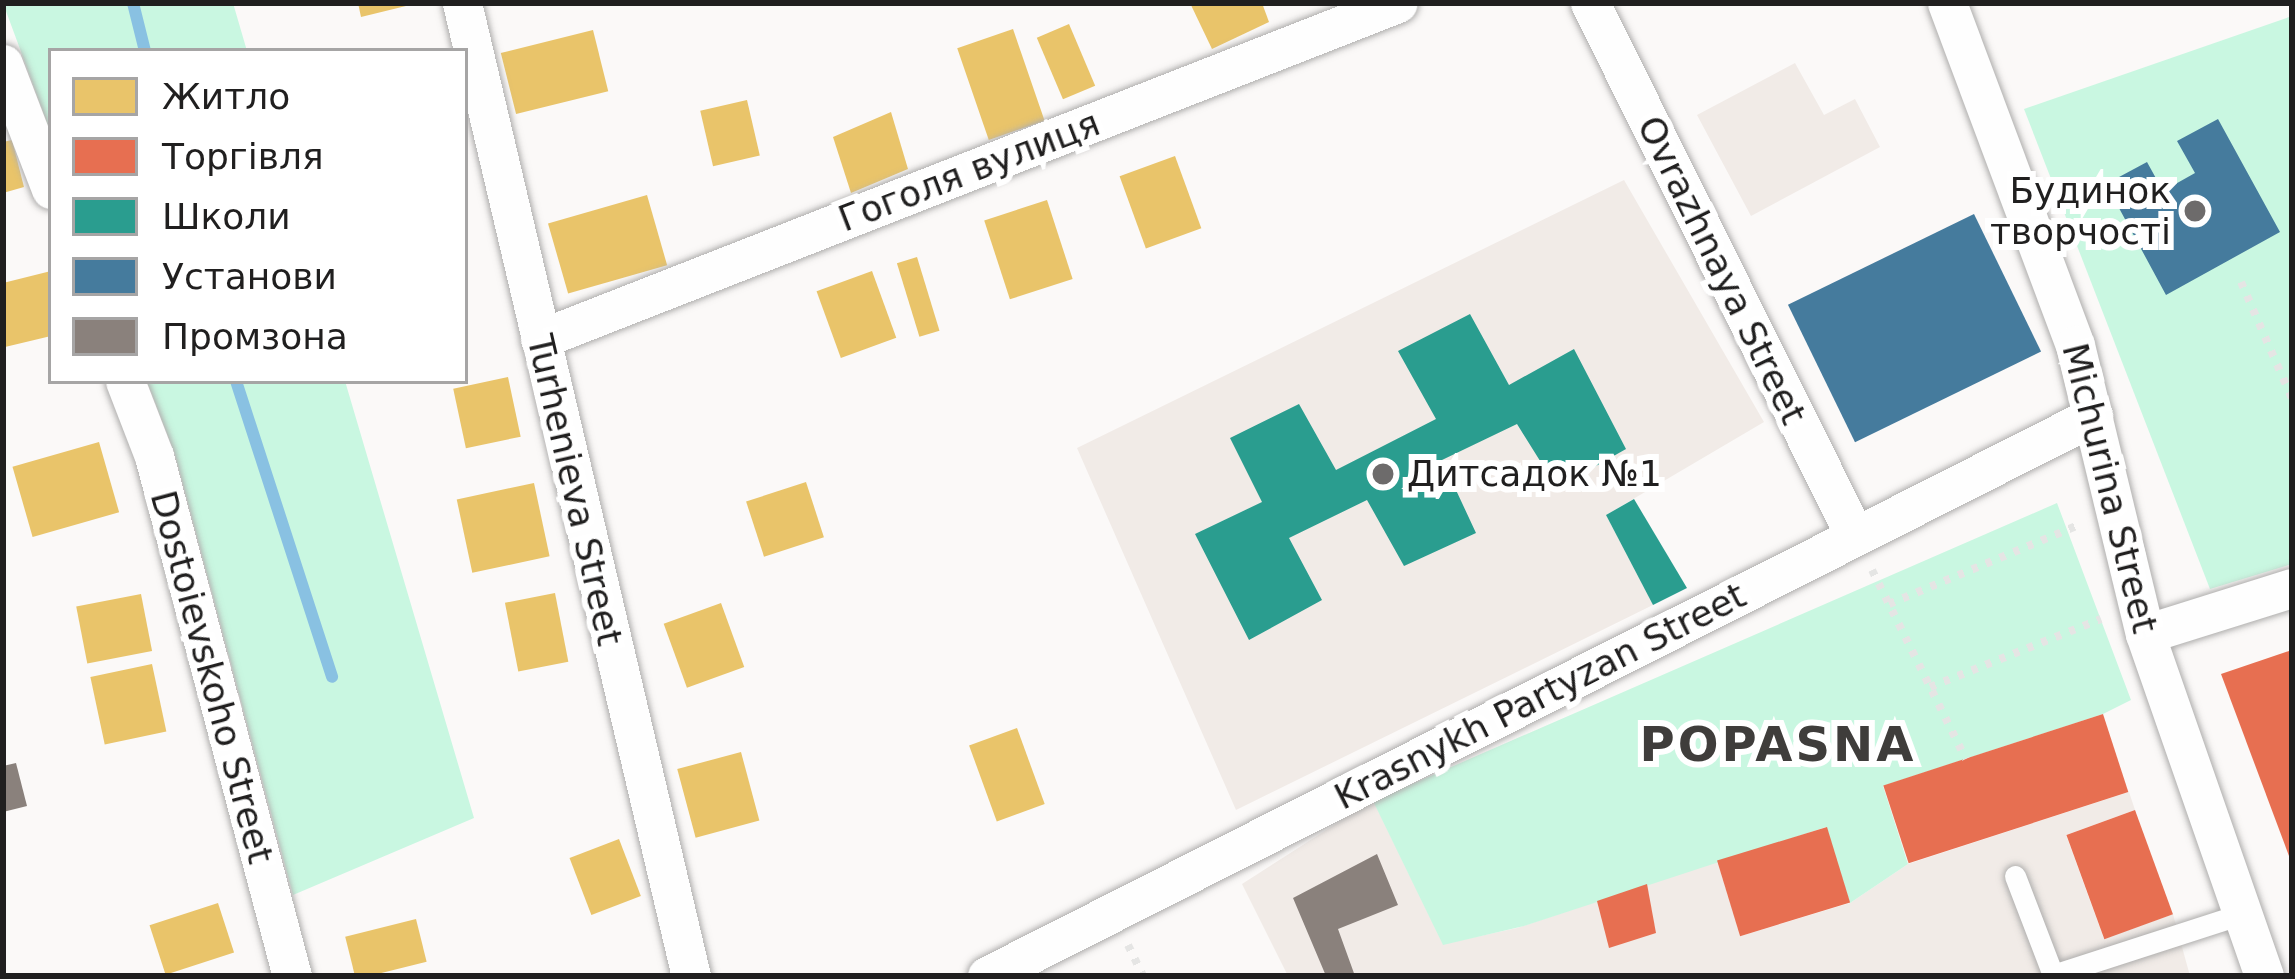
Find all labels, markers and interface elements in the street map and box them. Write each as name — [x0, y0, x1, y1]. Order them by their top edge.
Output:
legend — [48, 48, 468, 384]
text: Житло — [162, 76, 290, 117]
street label: Гоголя вулиця — [832, 101, 1106, 241]
street label: Ovrazhnaya Street — [1629, 109, 1815, 431]
text: Торгівля — [162, 136, 324, 177]
place label: Будинок творчості — [1990, 168, 2171, 253]
text: Школи — [162, 196, 291, 237]
marker: Будинок творчості — [2182, 198, 2208, 224]
text: Установи — [162, 256, 337, 297]
text: Промзона — [162, 316, 348, 357]
street label: Turhenieva Street — [518, 330, 632, 650]
street label: Michurina Street — [2053, 339, 2167, 637]
place label: Дитсадок №1 — [1407, 452, 1662, 496]
marker: Дитсадок №1 — [1370, 461, 1396, 487]
street label: Dostoievskoho Street — [141, 486, 283, 868]
street label: Krasnykh Partyzan Street — [1327, 573, 1753, 819]
district label: POPASNA — [1640, 716, 1916, 774]

